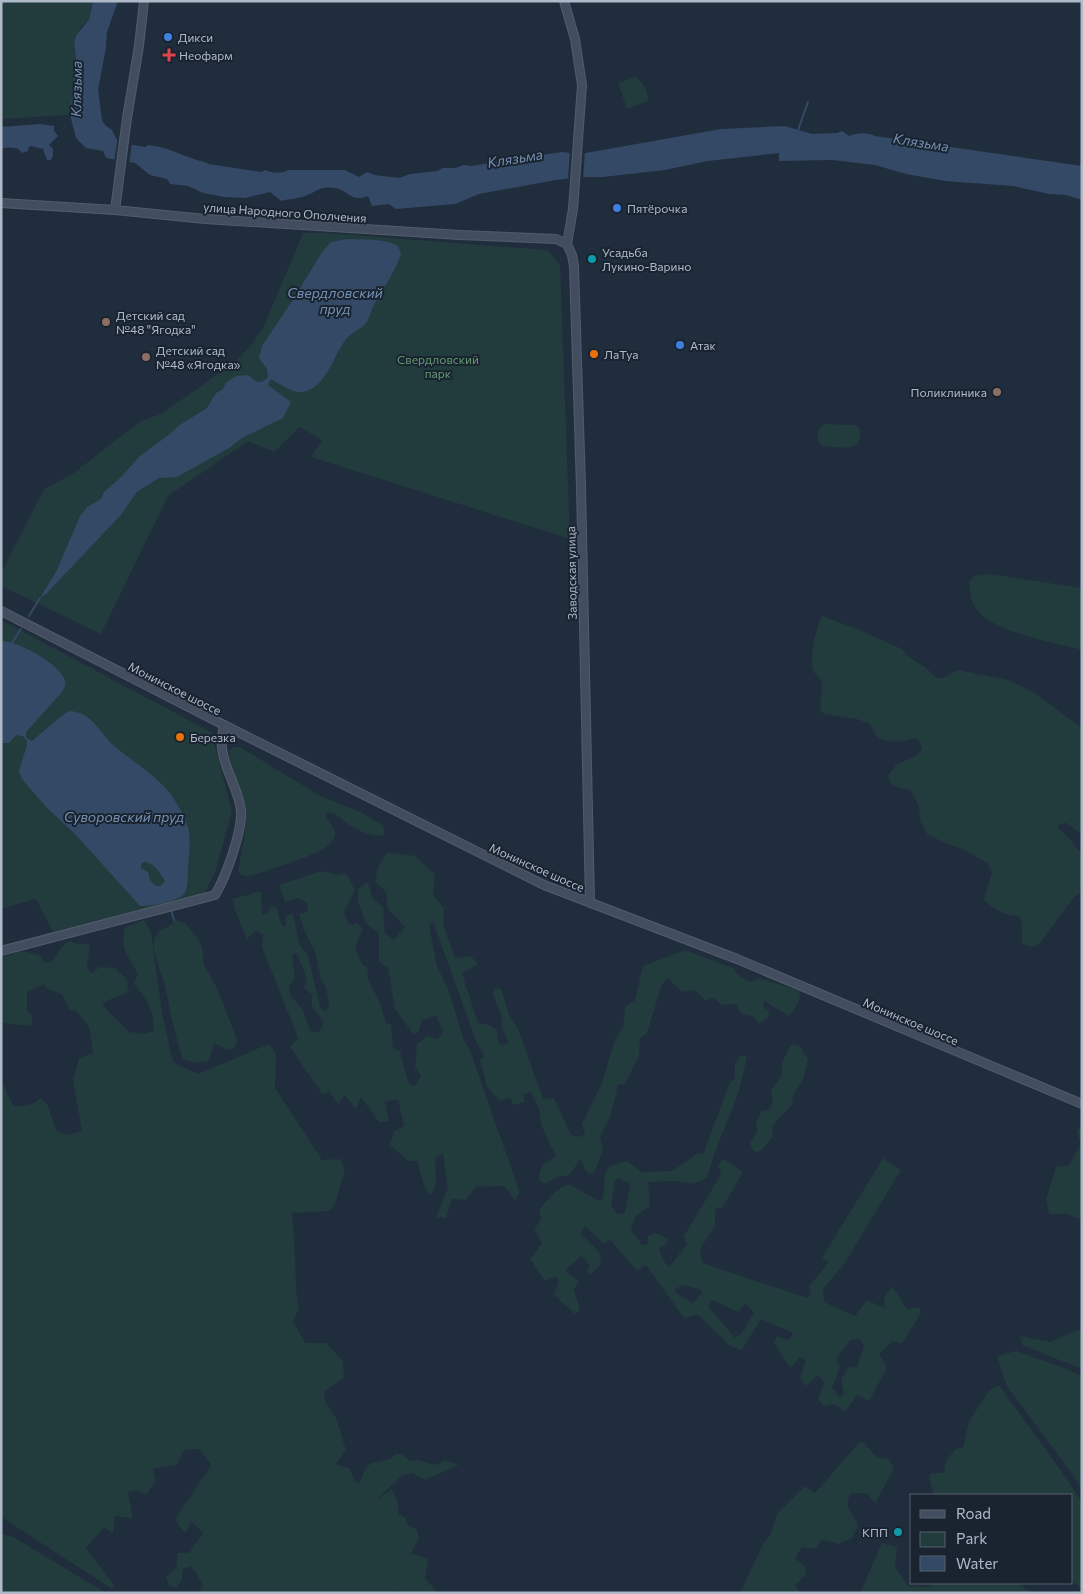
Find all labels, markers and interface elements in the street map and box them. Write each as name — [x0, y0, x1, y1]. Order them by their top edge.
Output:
place label: Дикси — [178, 30, 213, 44]
marker: Дикси — [162, 31, 174, 43]
place label: Неофарм — [179, 48, 233, 62]
marker: Неофарм — [163, 49, 175, 61]
water label: Клязьма — [67, 61, 85, 117]
water label: Клязьма — [892, 129, 950, 155]
water label: Клязьма — [486, 145, 544, 171]
street label: улица Народного Ополчения — [203, 199, 367, 225]
place label: Пятёрочка — [627, 201, 687, 215]
marker: Пятёрочка — [611, 202, 623, 214]
place label: Усадьба Лукино-Варино — [602, 245, 691, 273]
marker: Усадьба Лукино-Варино — [586, 253, 598, 265]
water label: Свердловский пруд — [287, 284, 383, 317]
place label: Детский сад №48 "Ягодка" — [116, 308, 196, 336]
marker: Детский сад №48 "Ягодка" — [100, 316, 112, 328]
place label: Атак — [690, 338, 717, 352]
marker: Атак — [674, 339, 686, 351]
place label: Детский сад №48 «Ягодка» — [156, 343, 241, 371]
place label: ЛаТуа — [604, 347, 638, 361]
marker: ЛаТуа — [588, 348, 600, 360]
marker: Детский сад №48 «Ягодка» — [140, 351, 152, 363]
park label: Свердловский парк — [397, 352, 479, 380]
place label: Поликлиника — [911, 385, 987, 399]
marker: Поликлиника — [991, 386, 1003, 398]
street label: Заводская улица — [563, 526, 579, 620]
street label: Монинское шоссе — [126, 659, 224, 717]
place label: Березка — [190, 730, 236, 744]
marker: Березка — [174, 731, 186, 743]
water label: Суворовский пруд — [64, 808, 184, 825]
street label: Монинское шоссе — [487, 840, 587, 894]
street label: Монинское шоссе — [861, 995, 961, 1047]
legend — [910, 1494, 1073, 1584]
text: Road — [956, 1504, 991, 1522]
place label: КПП — [862, 1525, 888, 1539]
marker: КПП — [892, 1526, 904, 1538]
text: Park — [956, 1529, 987, 1547]
text: Water — [956, 1554, 998, 1572]

